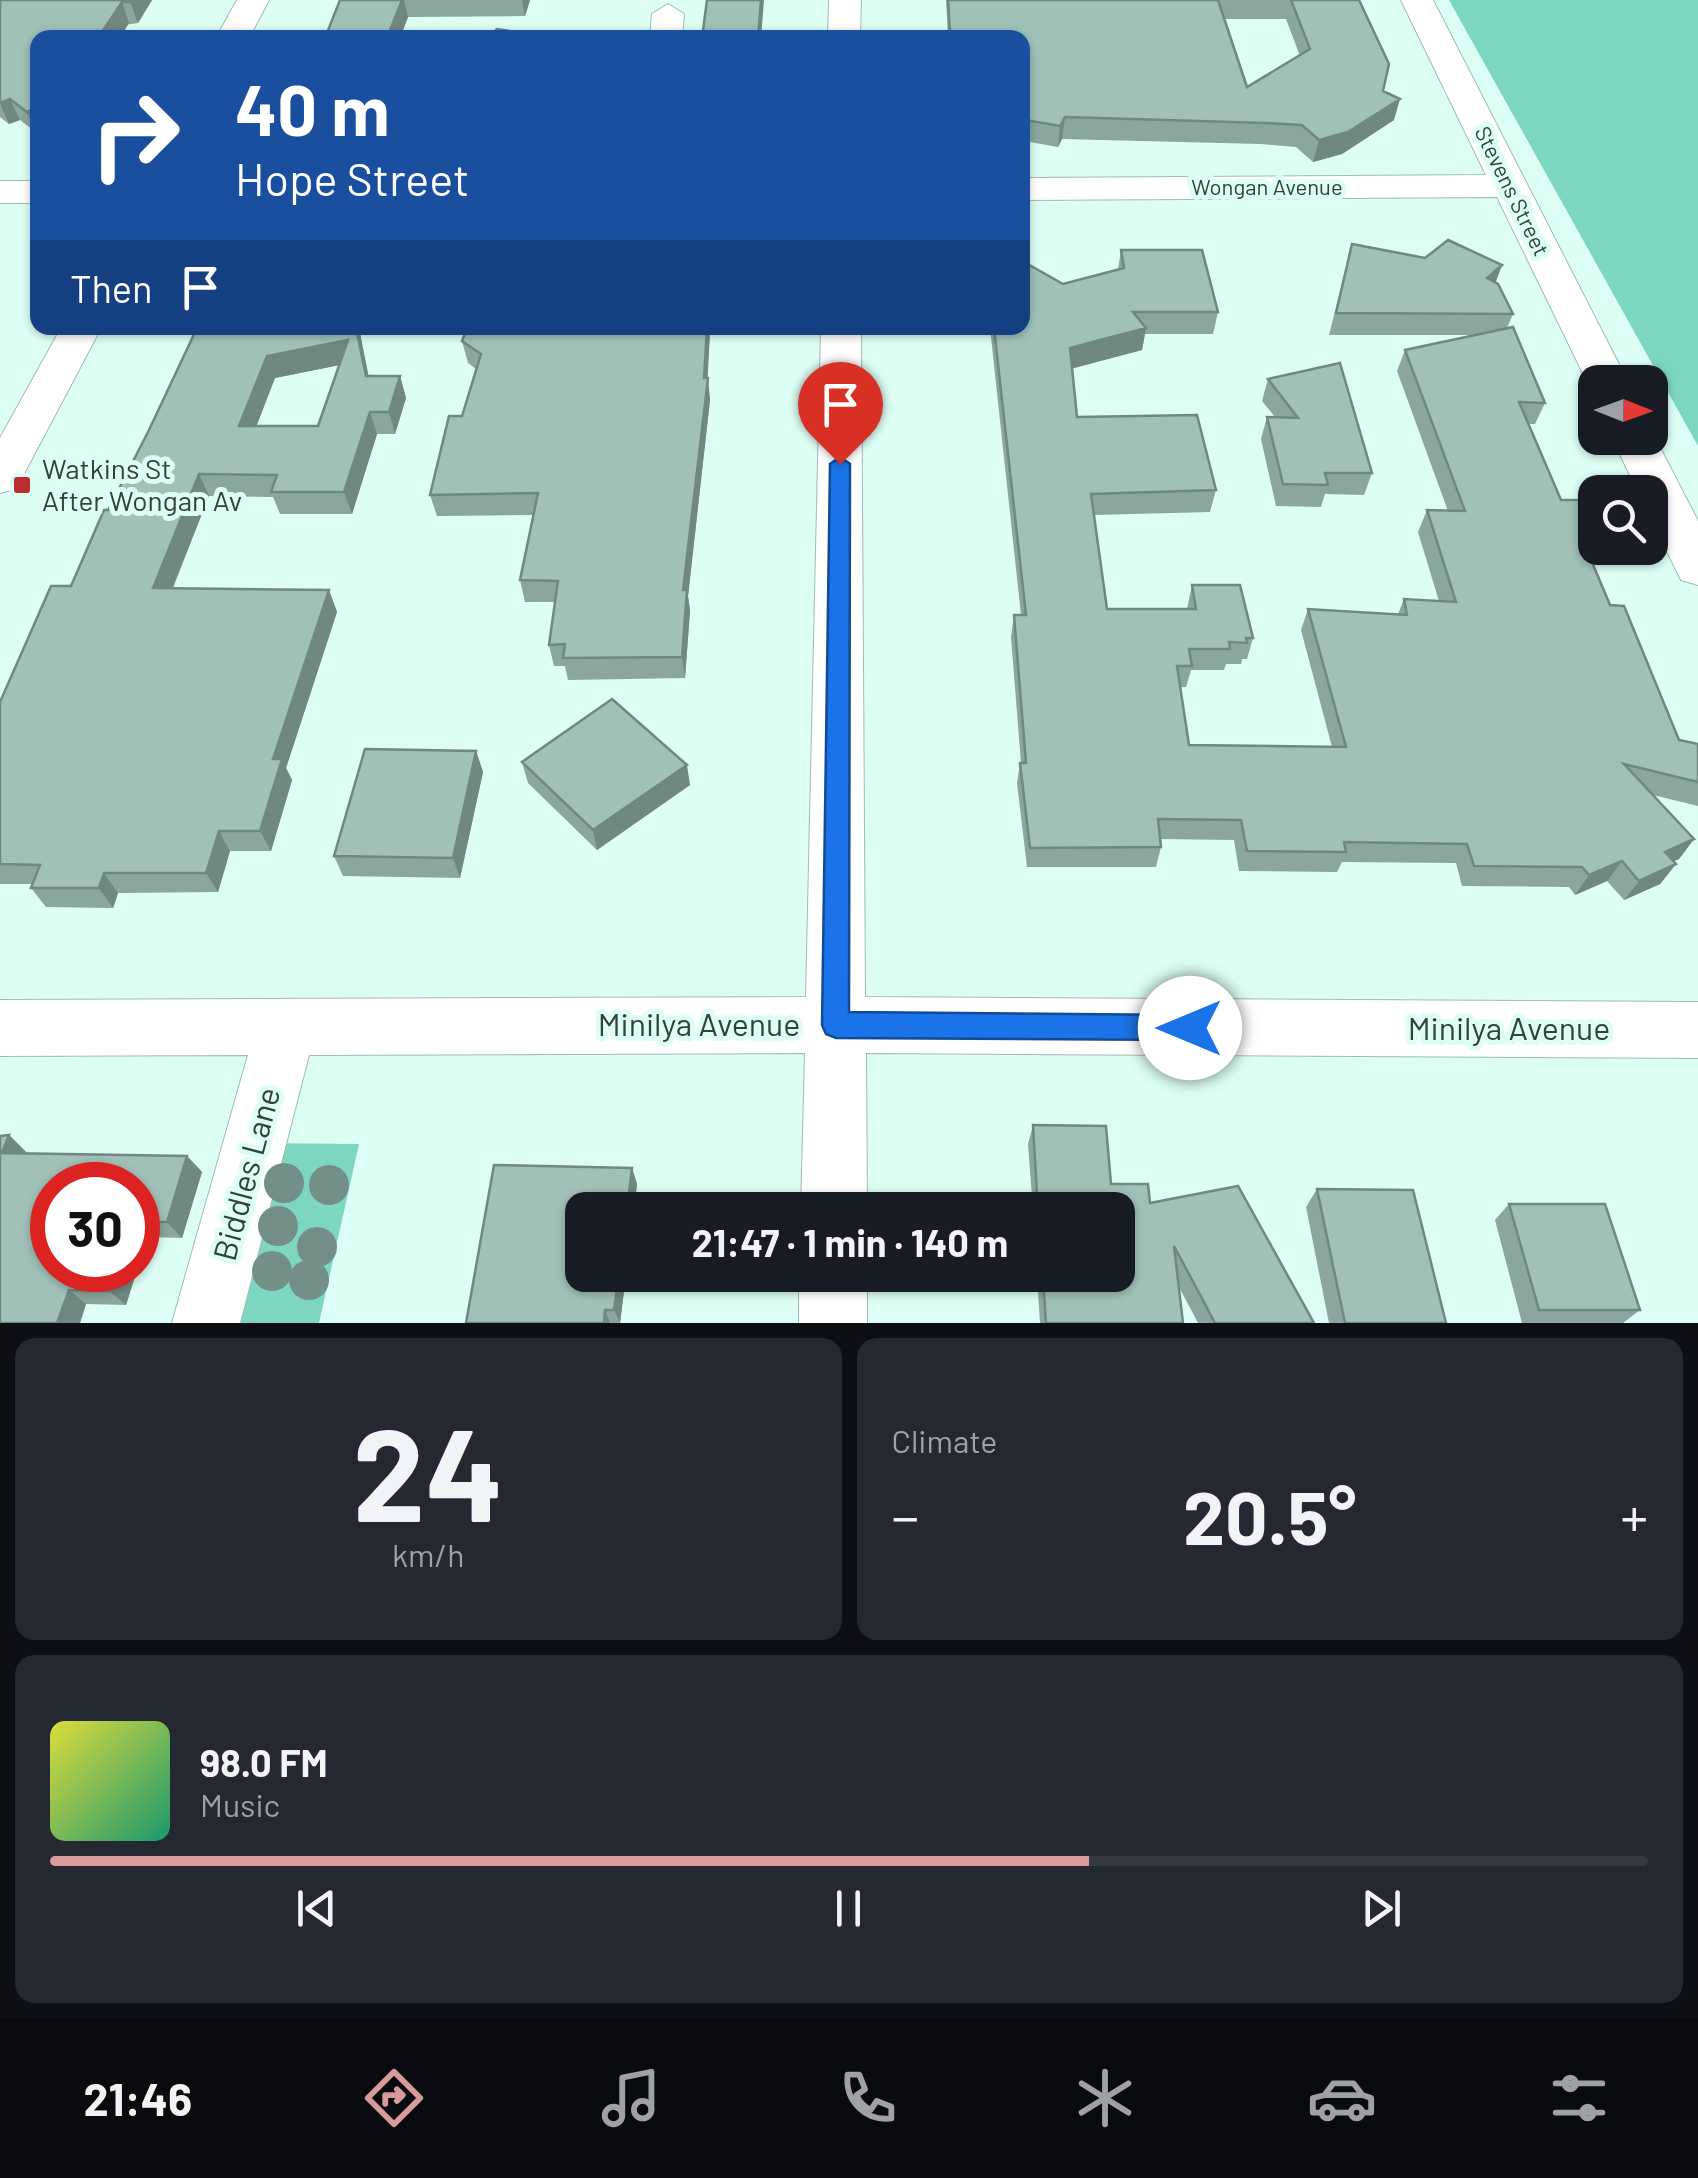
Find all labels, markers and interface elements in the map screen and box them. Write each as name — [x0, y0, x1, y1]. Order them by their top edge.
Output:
text: 40 m — [235, 66, 390, 150]
icon: right — [70, 70, 200, 200]
street label: Stevens Street — [1470, 122, 1555, 259]
text: Hope Street — [235, 151, 469, 205]
street label: Wongan Avenue — [1191, 173, 1343, 199]
icon: arrive — [173, 260, 228, 315]
text: Then — [70, 265, 153, 311]
pin — [798, 362, 883, 465]
north arrow — [1578, 365, 1668, 455]
map controls — [1578, 365, 1668, 565]
icon: arrive — [813, 377, 868, 432]
place label: Watkins St After Wongan Av — [42, 451, 242, 517]
marker: Watkins St After Wongan Av — [11, 474, 33, 496]
button: search — [1578, 475, 1668, 565]
position arrow — [1138, 976, 1242, 1080]
street label: Minilya Avenue — [598, 1004, 800, 1042]
street label: Minilya Avenue — [1408, 1008, 1610, 1046]
street label: Biddles Lane — [204, 1083, 286, 1264]
speed limit sign: 30 — [30, 1162, 160, 1292]
text: 21:47 · 1 min · 140 m — [692, 1219, 1008, 1265]
text: 24 — [353, 1392, 504, 1548]
text: Climate — [892, 1421, 997, 1459]
text: 20.5° — [1183, 1470, 1357, 1560]
text: − — [892, 1482, 919, 1548]
text: + — [1620, 1482, 1648, 1548]
text: km/h — [392, 1535, 464, 1573]
text: 98.0 FM — [200, 1739, 328, 1785]
text: Music — [200, 1785, 280, 1823]
icon: previous — [289, 1881, 344, 1936]
icon: pause — [821, 1881, 876, 1936]
icon: next — [1354, 1881, 1409, 1936]
icon: directions — [359, 2063, 429, 2133]
icon: music — [596, 2063, 666, 2133]
icon: phone — [833, 2063, 903, 2133]
icon: climate — [1070, 2063, 1140, 2133]
icon: car — [1307, 2063, 1377, 2133]
icon: filters — [1544, 2063, 1614, 2133]
text: 21:46 — [84, 2071, 192, 2125]

